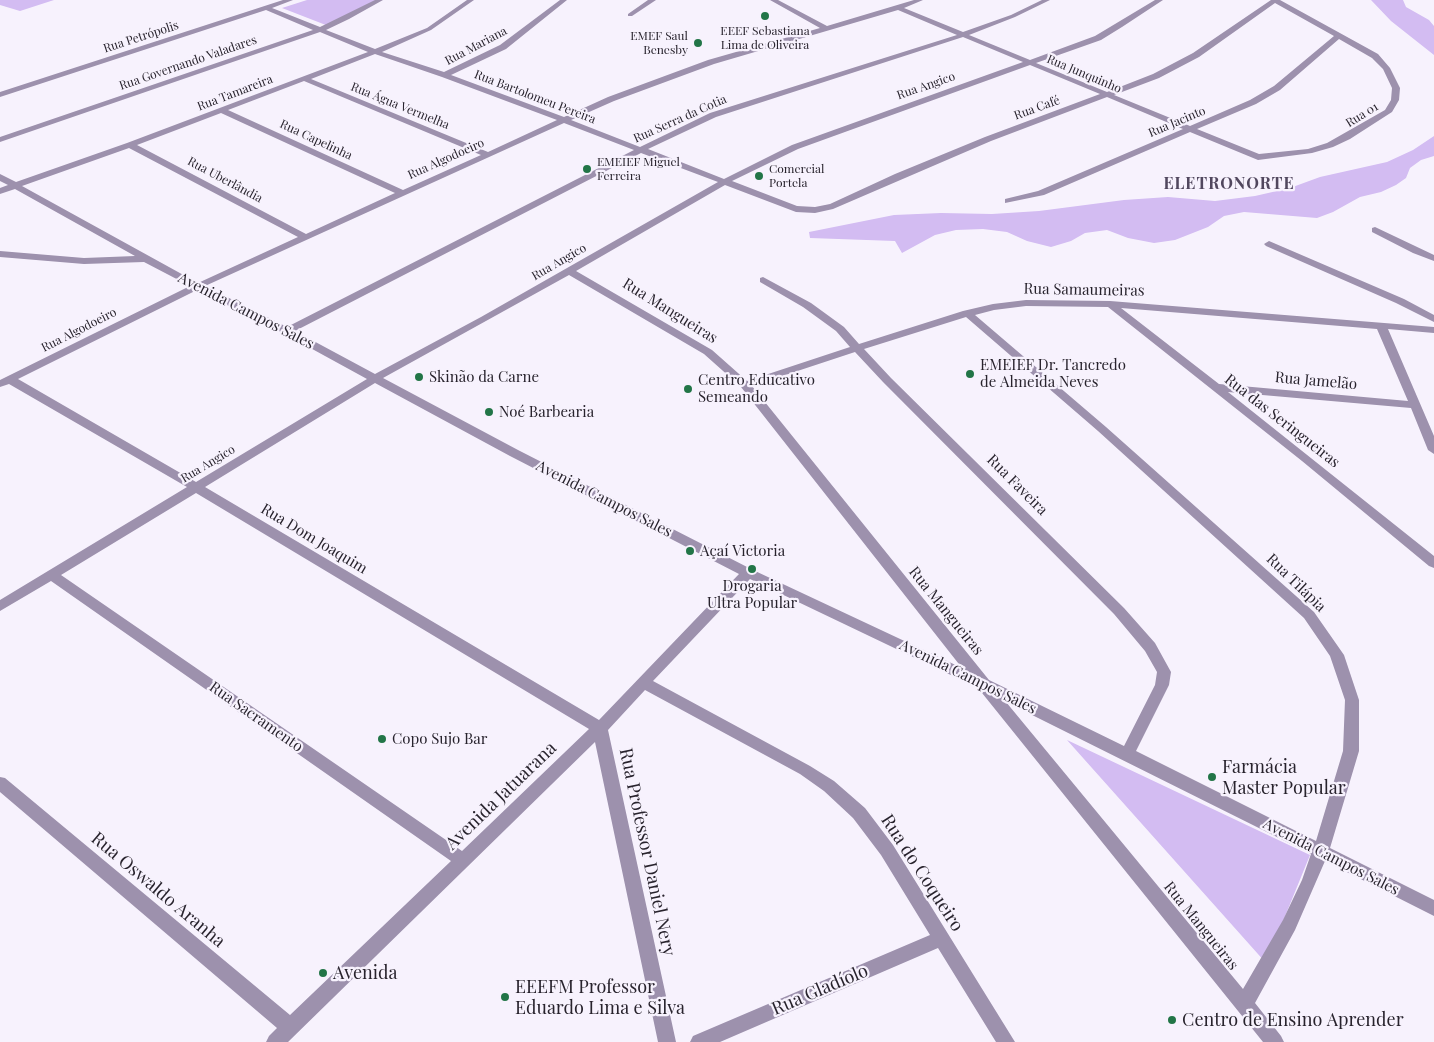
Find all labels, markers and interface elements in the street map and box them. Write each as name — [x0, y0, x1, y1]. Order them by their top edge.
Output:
marker: EEEF Sebastiana Lima de Oliveira — [759, 10, 771, 22]
street label: Rua Petrópolis — [102, 18, 180, 56]
street label: Rua Mariana — [443, 24, 509, 68]
place label: EEEF Sebastiana Lima de Oliveira — [720, 24, 810, 52]
place label: EMEF Saul Benesby — [630, 29, 688, 57]
street label: Rua Governando Valadares — [117, 33, 259, 93]
marker: EMEF Saul Benesby — [692, 37, 704, 49]
street label: Rua Junquinho — [1045, 52, 1123, 96]
street label: Rua Bartolomeu Pereira — [472, 67, 598, 127]
street label: Rua Angico — [895, 69, 957, 103]
street label: Rua Tamareira — [195, 72, 275, 114]
street label: Rua Água Vermelha — [349, 80, 451, 132]
street label: Rua Serra da Cotia — [631, 92, 729, 146]
street label: Rua Café — [1012, 93, 1062, 123]
street label: Rua 01 — [1343, 100, 1381, 130]
street label: Rua Jacinto — [1146, 104, 1208, 140]
street label: Rua Capelinha — [278, 117, 354, 163]
street label: Rua Algodoeiro — [405, 136, 487, 182]
street label: Rua Uberlândia — [185, 154, 265, 206]
place label: EMEIEF Miguel Ferreira — [597, 155, 680, 183]
place label: Comercial Portela — [769, 162, 824, 190]
marker: EMEIEF Miguel Ferreira — [581, 163, 593, 175]
marker: Comercial Portela — [753, 170, 765, 182]
district label: ELETRONORTE — [1162, 174, 1296, 194]
street label: Rua Angico — [529, 241, 589, 283]
street label: Avenida Campos Sales — [175, 269, 317, 353]
street label: Rua Mangueiras — [619, 275, 721, 347]
street label: Rua Samaumeiras — [1023, 280, 1145, 300]
street label: Rua Algodoeiro — [39, 305, 119, 355]
place label: EMEIEF Dr. Tancredo de Almeida Neves — [980, 356, 1126, 391]
place label: Skinão da Carne — [429, 368, 539, 386]
marker: EMEIEF Dr. Tancredo de Almeida Neves — [964, 368, 976, 380]
street label: Rua Jamelão — [1274, 368, 1358, 394]
street label: Rua das Seringueiras — [1221, 370, 1343, 472]
marker: Skinão da Carne — [413, 371, 425, 383]
place label: Centro Educativo Semeando — [698, 371, 815, 406]
marker: Centro Educativo Semeando — [682, 383, 694, 395]
place label: Noé Barbearia — [499, 403, 594, 421]
marker: Noé Barbearia — [483, 406, 495, 418]
street label: Rua Angico — [178, 442, 238, 486]
street label: Rua Faveira — [983, 451, 1051, 519]
street label: Avenida Campos Sales — [533, 457, 675, 541]
street label: Rua Dom Joaquim — [258, 500, 370, 578]
place label: Açaí Victoria — [700, 542, 785, 560]
marker: Açaí Victoria — [684, 545, 696, 557]
street label: Rua Tilápia — [1263, 550, 1329, 616]
marker: Drogaria Ultra Popular — [746, 563, 758, 575]
street label: Rua Mangueiras — [905, 563, 987, 659]
place label: Drogaria Ultra Popular — [707, 577, 797, 612]
street label: Avenida Campos Sales — [897, 636, 1039, 718]
street label: Rua Sacramento — [206, 678, 306, 756]
place label: Copo Sujo Bar — [392, 730, 487, 748]
marker: Copo Sujo Bar — [376, 733, 388, 745]
street label: Avenida Jatuarana — [441, 738, 561, 854]
street label: Rua Professor Daniel Nery — [614, 746, 680, 958]
place label: Farmácia Master Popular — [1222, 756, 1346, 799]
marker: Farmácia Master Popular — [1206, 771, 1218, 783]
street label: Rua do Coqueiro — [876, 810, 968, 936]
street label: Avenida Campos Sales — [1260, 815, 1402, 899]
street label: Rua Oswaldo Aranha — [87, 828, 229, 952]
street label: Rua Mangueiras — [1160, 878, 1242, 974]
street label: Rua Gladíolo — [769, 960, 871, 1020]
place label: Avenida — [333, 962, 398, 984]
marker: Avenida — [317, 967, 329, 979]
place label: EEEFM Professor Eduardo Lima e Silva — [515, 976, 685, 1019]
marker: EEEFM Professor Eduardo Lima e Silva — [499, 991, 511, 1003]
place label: Centro de Ensino Aprender — [1182, 1009, 1404, 1031]
marker: Centro de Ensino Aprender — [1166, 1014, 1178, 1026]

